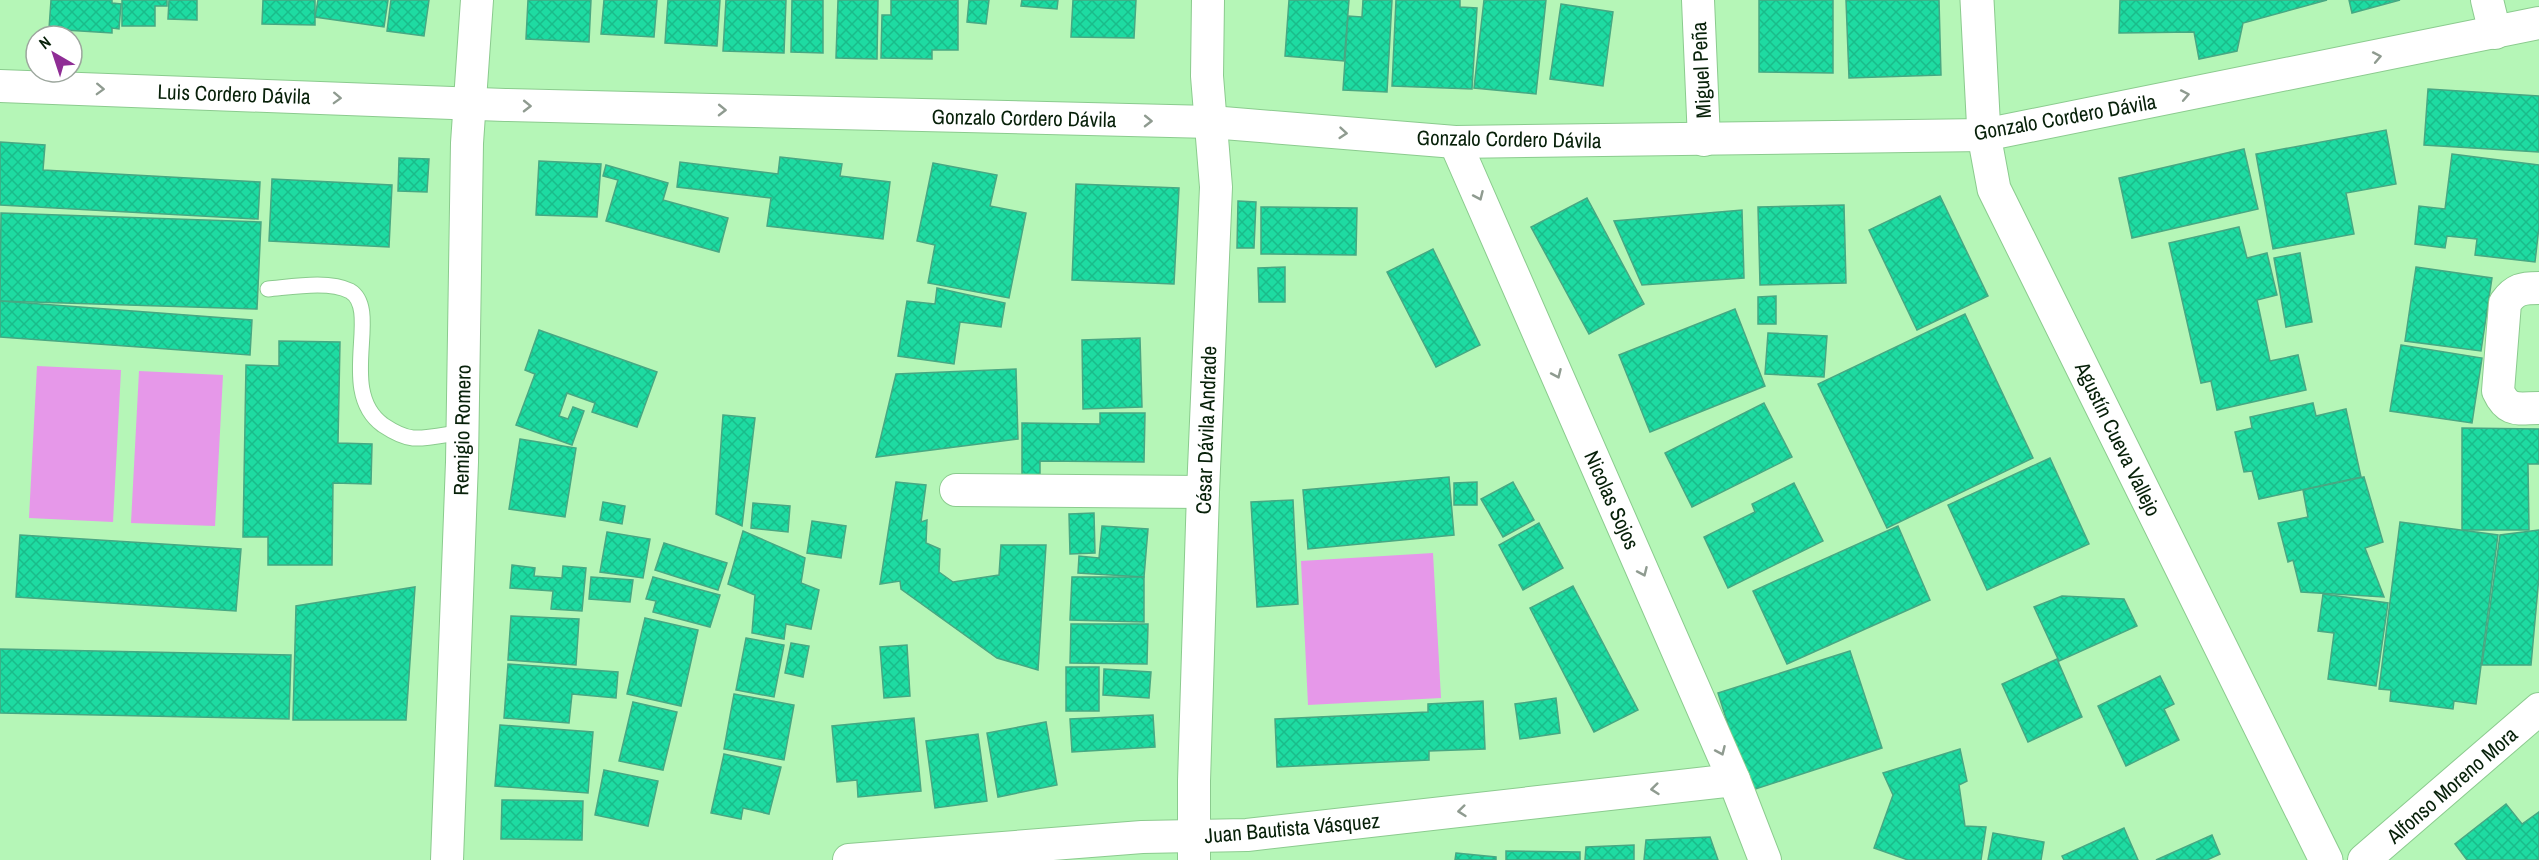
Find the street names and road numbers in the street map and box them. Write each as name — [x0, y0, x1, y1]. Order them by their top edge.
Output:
street label: Miguel Peña — [1684, 21, 1718, 119]
street label: Luis Cordero Dávila — [157, 77, 311, 111]
street label: Gonzalo Cordero Dávila — [1972, 87, 2159, 147]
street label: Gonzalo Cordero Dávila — [931, 102, 1117, 134]
street label: Gonzalo Cordero Dávila — [1416, 123, 1602, 155]
street label: César Dávila Andrade — [1189, 345, 1223, 515]
street label: Agustín Cueva Vallejo — [2068, 356, 2168, 521]
street label: Remigio Romero — [446, 364, 478, 496]
street label: Nicolas Sojos — [1577, 446, 1647, 554]
street label: Alfonso Moreno Mora — [2380, 720, 2524, 851]
street label: Juan Bautista Vásquez — [1203, 806, 1381, 850]

